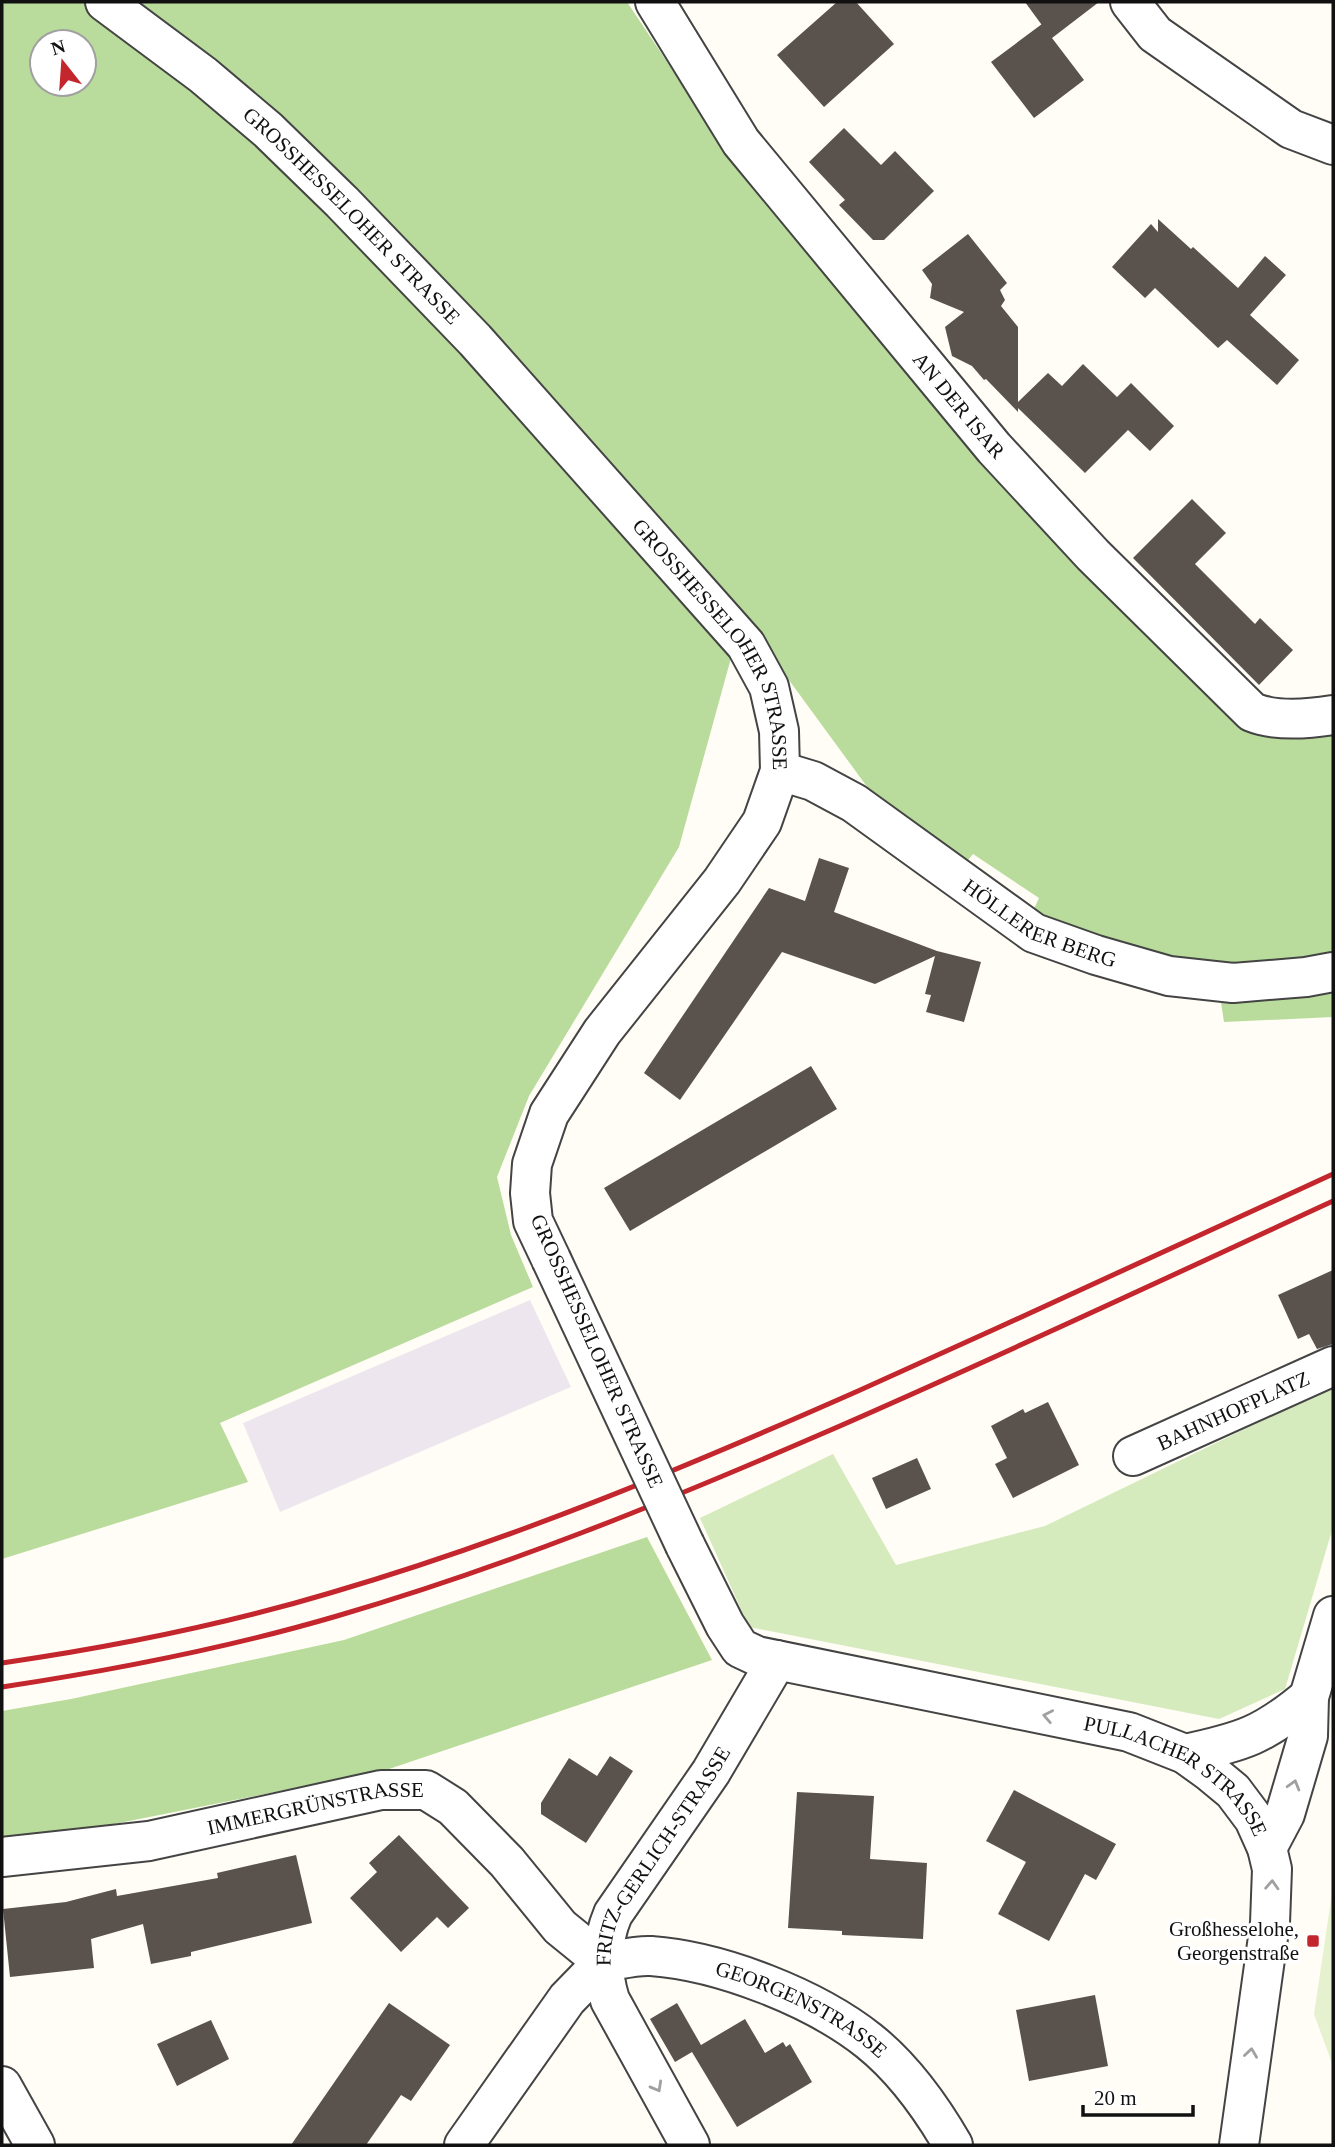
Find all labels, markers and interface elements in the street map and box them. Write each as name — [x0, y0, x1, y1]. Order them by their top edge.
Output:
north arrow — [28, 28, 98, 98]
text: N — [49, 35, 68, 59]
street label: GROSSHESSELOHER STRASSE — [238, 102, 465, 329]
street label: AN DER ISAR — [908, 347, 1010, 464]
street label: GROSSHESSELOHER STRASSE — [628, 514, 792, 771]
street label: HÖLLERER BERG — [958, 874, 1119, 972]
street label: GROSSHESSELOHER STRASSE — [526, 1210, 668, 1492]
street label: BAHNHOFPLATZ — [1153, 1366, 1313, 1456]
one-way arrow — [1042, 1710, 1054, 1725]
street label: PULLACHER STRASSE — [1082, 1711, 1272, 1840]
street label: FRITZ-GERLICH-STRASSE — [592, 1742, 735, 1966]
street label: IMMERGRÜNSTRASSE — [205, 1777, 424, 1840]
one-way arrow — [1285, 1779, 1300, 1791]
one-way arrow — [1264, 1879, 1279, 1890]
place label: Großhesselohe, Georgenstraße — [1169, 1917, 1299, 1965]
marker: Großhesselohe, Georgenstraße — [1305, 1933, 1321, 1949]
street label: GEORGENSTRASSE — [713, 1956, 892, 2063]
one-way arrow — [1244, 2047, 1259, 2059]
scale bar — [1083, 2074, 1193, 2118]
one-way arrow — [649, 2080, 663, 2092]
text: 20 m — [1094, 2086, 1137, 2110]

